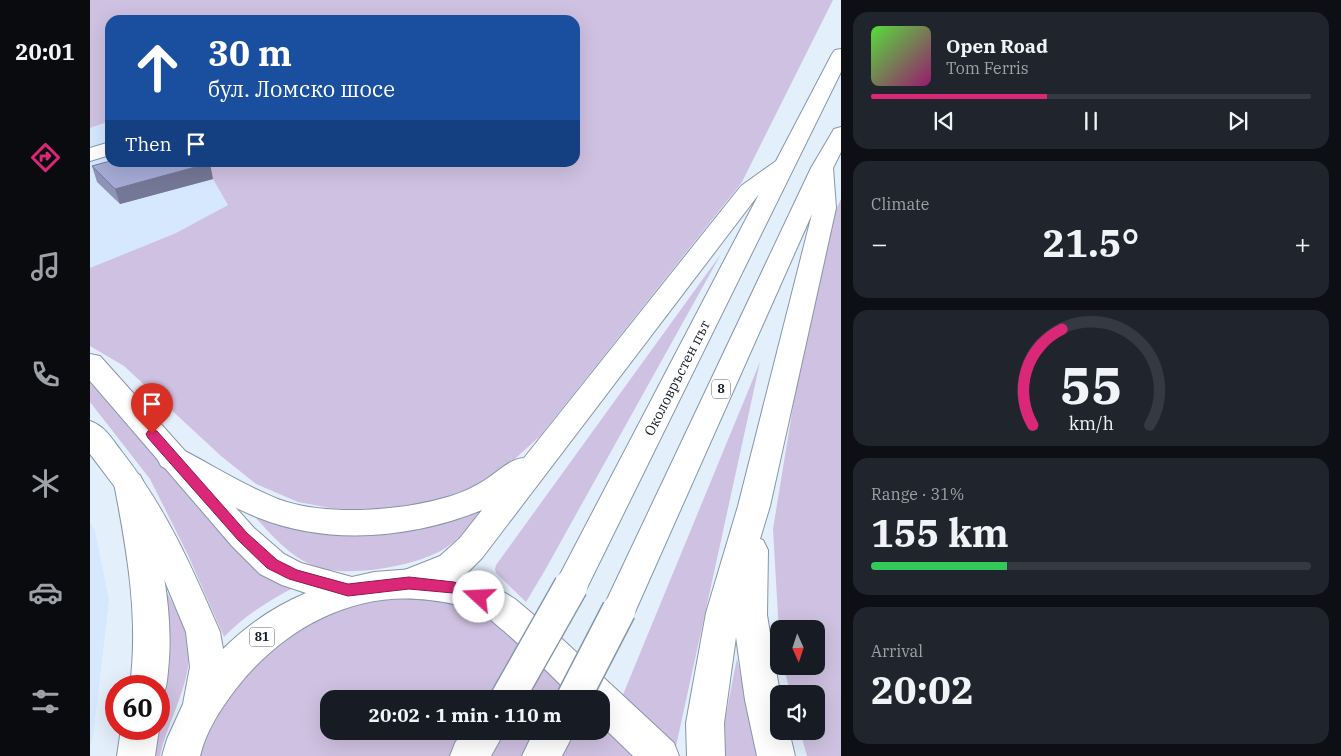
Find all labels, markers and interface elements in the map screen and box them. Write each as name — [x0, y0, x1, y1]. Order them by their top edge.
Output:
text: 30 m — [208, 30, 292, 76]
text: Open Road — [946, 34, 1048, 58]
icon: ahead — [125, 35, 190, 100]
text: 20:01 — [15, 37, 75, 66]
text: Tom Ferris — [946, 58, 1029, 78]
text: бул. Ломско шосе — [208, 74, 395, 103]
icon: previous — [930, 107, 958, 135]
icon: pause — [1077, 107, 1105, 135]
icon: next — [1224, 107, 1252, 135]
icon: arrive — [182, 130, 210, 158]
text: Then — [125, 132, 172, 156]
icon: directions — [28, 140, 63, 175]
text: Climate — [871, 194, 929, 214]
text: 21.5° — [1043, 218, 1139, 267]
text: − — [871, 225, 888, 262]
text: + — [1294, 225, 1311, 262]
icon: music — [28, 249, 63, 284]
street label: Околовръстен път — [640, 317, 714, 439]
text: 55 — [1060, 351, 1122, 418]
icon: phone — [28, 357, 63, 392]
road number: 8 — [712, 379, 730, 398]
pin — [131, 383, 173, 434]
icon: arrive — [138, 390, 166, 418]
text: km/h — [1068, 412, 1114, 435]
icon: climate — [28, 466, 63, 501]
text: Range · 31% — [871, 484, 964, 504]
text: 155 km — [871, 508, 1009, 557]
position arrow — [452, 570, 504, 622]
icon: car — [28, 575, 63, 610]
north arrow — [770, 620, 825, 675]
map controls — [770, 620, 825, 740]
road number: 81 — [250, 628, 274, 646]
text: Arrival — [871, 641, 923, 661]
text: 20:02 — [871, 665, 974, 714]
speed limit sign: 60 — [105, 675, 170, 740]
icon: filters — [28, 684, 63, 719]
button: sound — [770, 685, 825, 740]
text: 20:02 · 1 min · 110 m — [369, 703, 561, 727]

